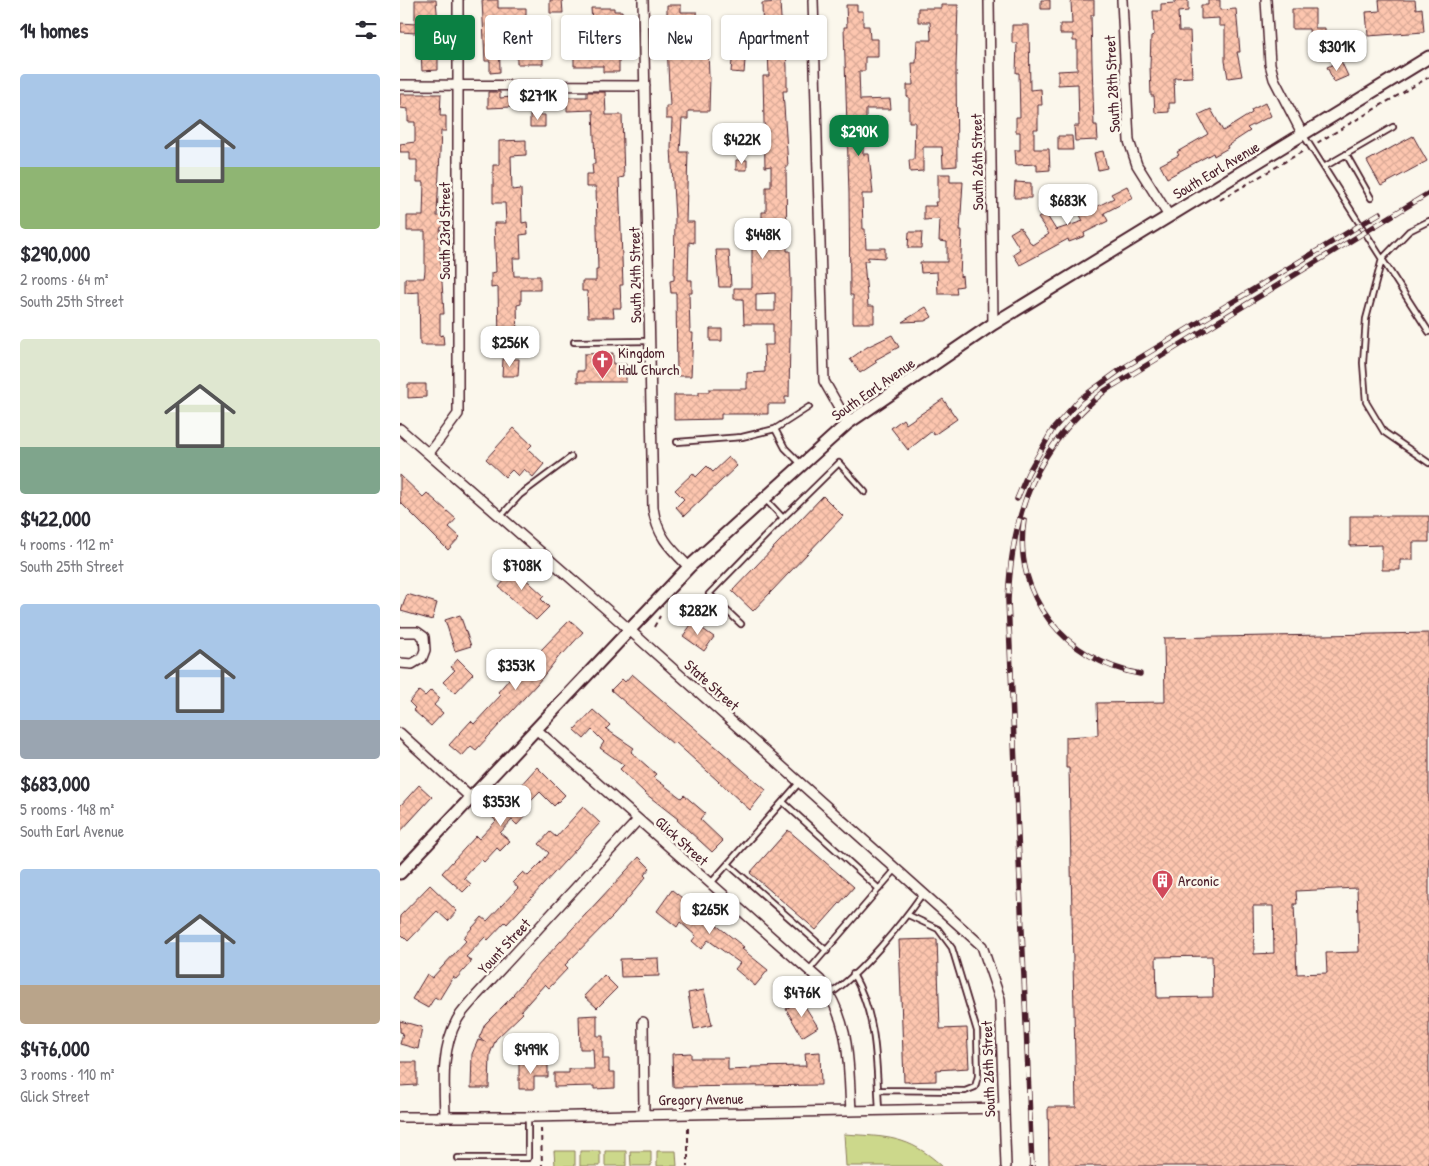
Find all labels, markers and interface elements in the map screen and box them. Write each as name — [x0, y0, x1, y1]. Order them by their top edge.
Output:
chip: Buy — [415, 15, 475, 60]
chip: Rent — [485, 15, 551, 60]
chip: Filters — [561, 15, 639, 60]
chip: New — [649, 15, 711, 60]
chip: Apartment — [721, 15, 827, 60]
text: 14 homes — [20, 16, 88, 45]
icon: filters — [352, 16, 380, 44]
pin: $301K — [1302, 30, 1372, 72]
street label: South 28th Street — [1099, 34, 1125, 133]
text: $301K — [1319, 35, 1355, 57]
pin: $271K — [503, 78, 573, 121]
text: $271K — [519, 84, 557, 106]
icon: home — [155, 106, 245, 196]
street label: South 26th Street — [966, 113, 988, 211]
pin: $290K — [824, 114, 894, 157]
text: $290K — [840, 120, 878, 142]
pin: $422K — [707, 122, 777, 165]
text: $422K — [723, 128, 761, 150]
street label: South Earl Avenue — [1169, 136, 1263, 204]
street label: South 23rd Street — [434, 181, 455, 280]
pin: $683K — [1033, 184, 1103, 226]
text: $683K — [1050, 189, 1086, 211]
pin: $448K — [728, 218, 798, 260]
text: $448K — [745, 223, 781, 245]
street label: South 24th Street — [624, 226, 646, 323]
text: $290,000 — [20, 239, 90, 268]
text: 2 rooms · 64 m² — [20, 268, 108, 290]
text: South 25th Street — [20, 290, 124, 312]
pin: $256K — [475, 326, 545, 368]
text: $256K — [491, 331, 529, 353]
place label: Kingdom Hall Church — [618, 342, 679, 380]
church icon: Kingdom Hall Church — [590, 349, 614, 380]
street label: South Earl Avenue — [827, 352, 919, 426]
icon: home — [155, 371, 245, 461]
text: $422,000 — [20, 504, 91, 533]
text: 4 rooms · 112 m² — [20, 533, 114, 555]
pin: $708K — [487, 548, 557, 591]
text: $708K — [503, 554, 541, 576]
text: South 25th Street — [20, 555, 124, 577]
pin: $282K — [663, 594, 733, 636]
text: $282K — [679, 599, 717, 621]
icon: home — [155, 636, 245, 726]
pin: $353K — [481, 648, 551, 691]
text: $353K — [497, 654, 535, 676]
street label: State Street — [680, 655, 745, 716]
text: $683,000 — [20, 769, 90, 798]
pin: $353K — [466, 784, 536, 827]
text: $353K — [482, 790, 520, 812]
text: 5 rooms · 148 m² — [20, 798, 114, 820]
street label: Glick Street — [651, 811, 714, 871]
text: South Earl Avenue — [20, 820, 124, 842]
building icon: Arconic — [1150, 868, 1174, 899]
place label: Arconic — [1178, 870, 1219, 891]
pin: $265K — [675, 892, 745, 935]
text: $265K — [691, 898, 729, 920]
icon: home — [155, 901, 245, 991]
street label: Yount Street — [473, 913, 536, 978]
pin: $476K — [767, 976, 837, 1018]
text: $476K — [784, 981, 820, 1003]
street label: South 26th Street — [976, 1019, 1000, 1118]
pin: $499K — [496, 1032, 566, 1075]
text: $476,000 — [20, 1034, 90, 1063]
text: $499K — [514, 1038, 548, 1060]
text: 3 rooms · 110 m² — [20, 1063, 115, 1085]
text: Glick Street — [20, 1085, 89, 1107]
street label: Gregory Avenue — [658, 1088, 744, 1110]

